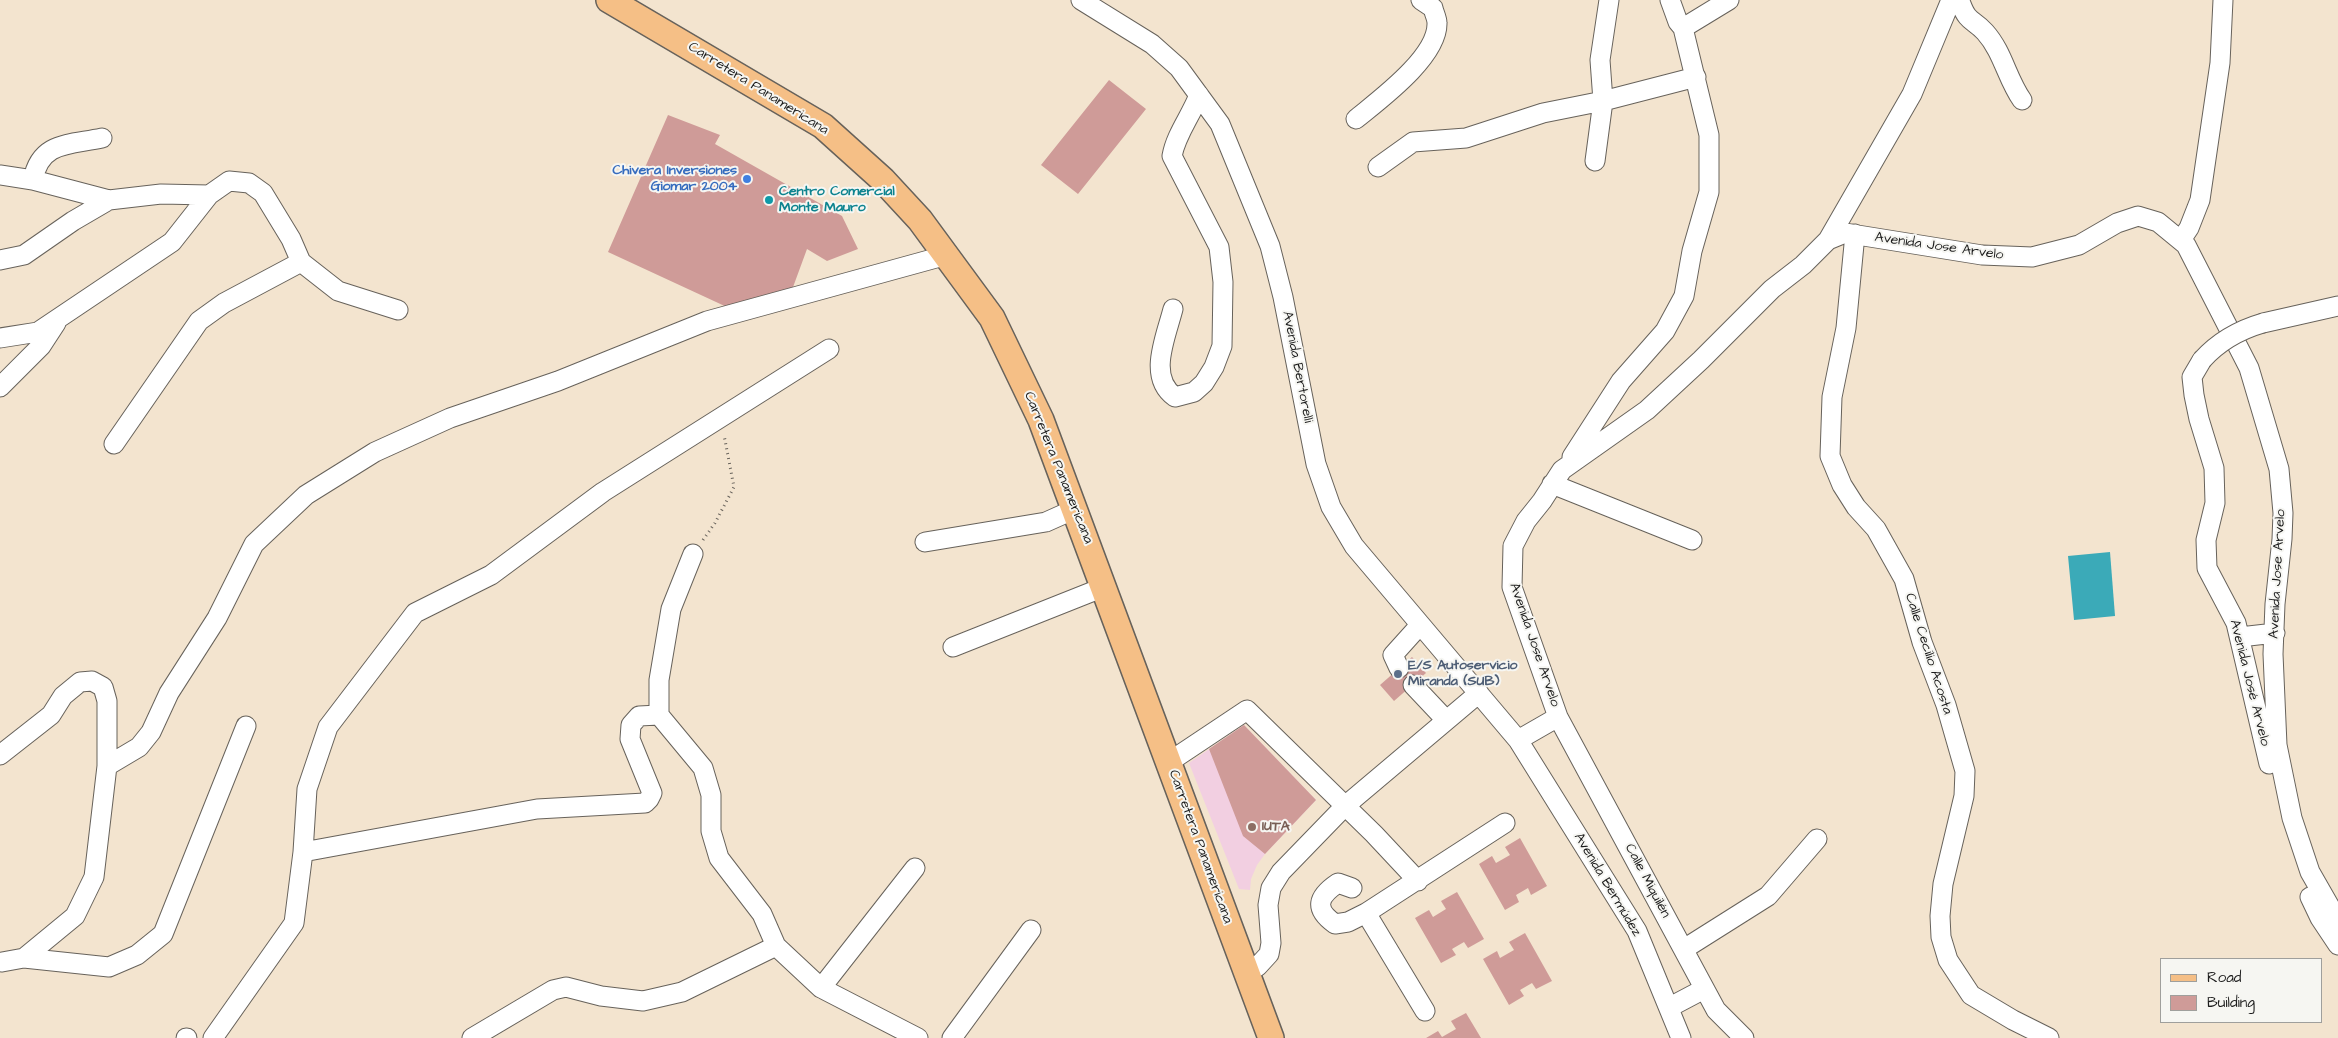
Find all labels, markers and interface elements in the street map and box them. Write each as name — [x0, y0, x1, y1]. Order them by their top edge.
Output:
street label: Carretera Panamericana — [685, 39, 831, 139]
place label: Chivera Inversiones Giomar 2004 — [612, 163, 737, 196]
marker: Chivera Inversiones Giomar 2004 — [741, 173, 753, 185]
place label: Centro Comercial Monte Mauro — [779, 184, 895, 216]
marker: Centro Comercial Monte Mauro — [763, 194, 775, 206]
street label: Avenida Jose Arvelo — [1874, 230, 2004, 264]
street label: Avenida Bertorelli — [1278, 310, 1316, 424]
street label: Carretera Panamericana — [1020, 390, 1096, 546]
street label: Avenida Jose Arvelo — [2266, 509, 2290, 639]
street label: Avenida Jose Arvelo — [1505, 581, 1563, 709]
street label: Calle Cecilio Acosta — [1900, 591, 1956, 717]
street label: Avenida José Arvelo — [2225, 618, 2273, 748]
place label: E/S Autoservicio Miranda (SUB) — [1408, 658, 1517, 690]
marker: E/S Autoservicio Miranda (SUB) — [1392, 668, 1404, 680]
street label: Carretera Panamericana — [1164, 768, 1236, 926]
place label: IUTA — [1262, 819, 1290, 835]
marker: IUTA — [1246, 821, 1258, 833]
street label: Avenida Bermúdez — [1569, 830, 1645, 940]
street label: Calle Miquilén — [1620, 841, 1674, 921]
legend — [2160, 958, 2323, 1023]
text: Road — [2207, 967, 2241, 988]
text: Building — [2207, 992, 2255, 1013]

